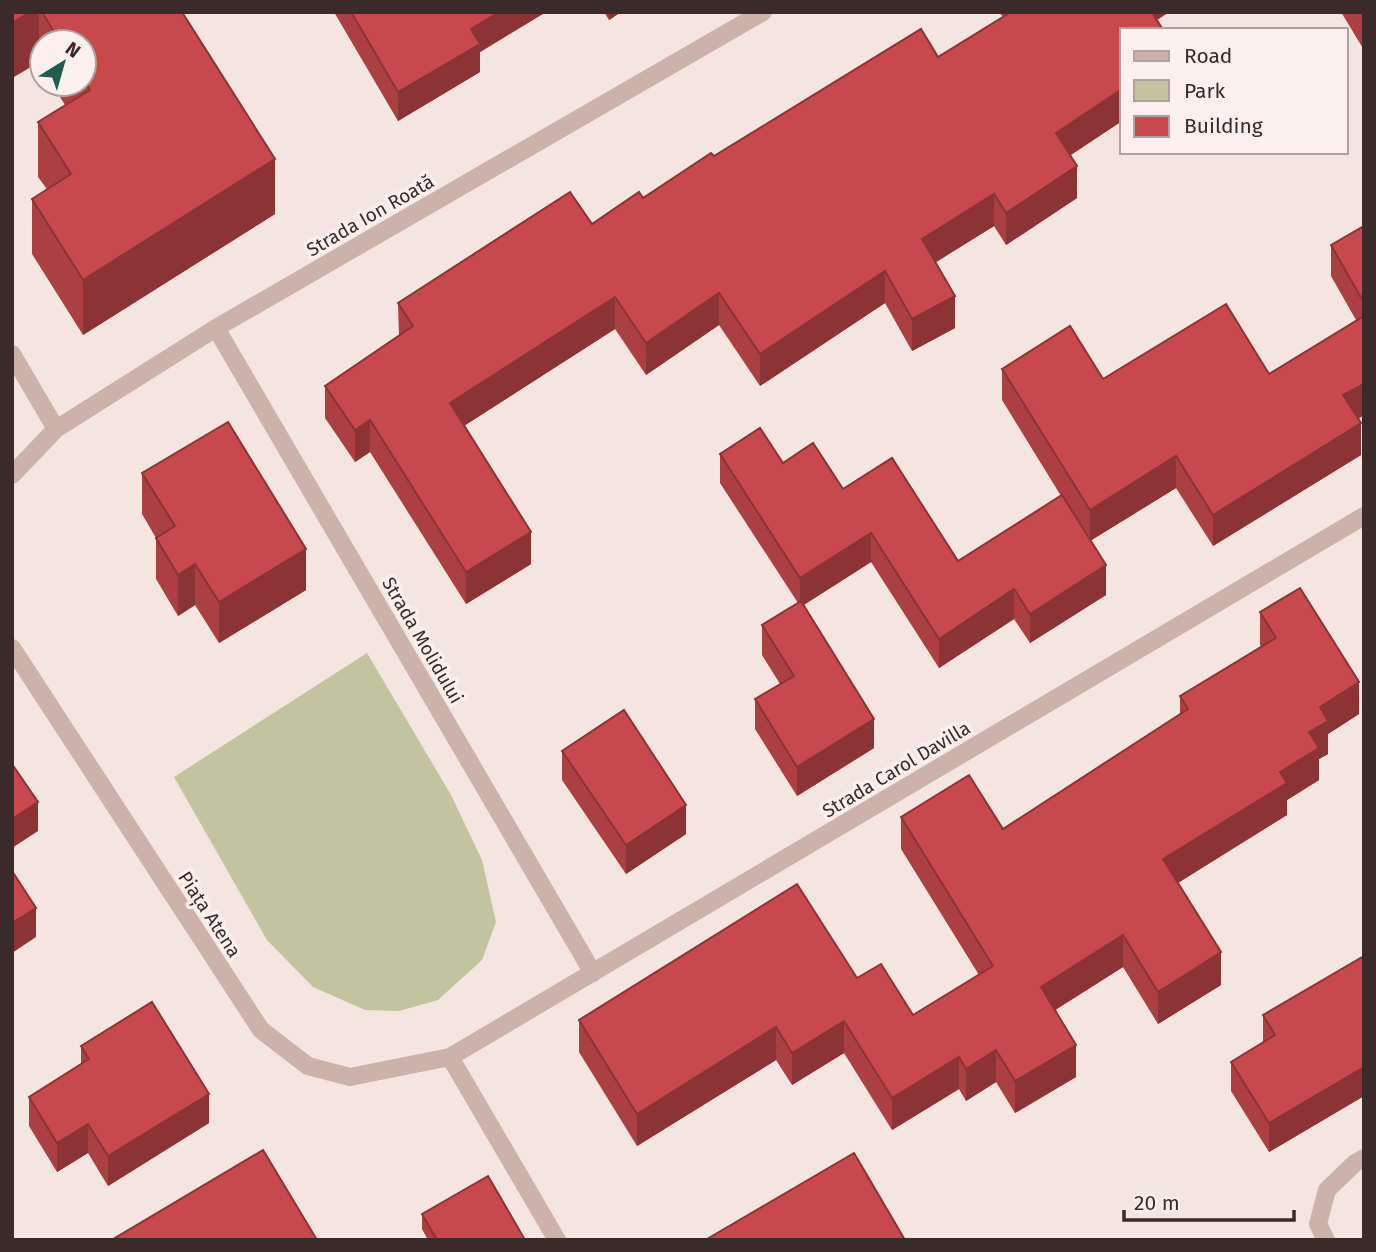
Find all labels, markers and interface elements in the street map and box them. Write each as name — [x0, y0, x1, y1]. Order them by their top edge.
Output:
north arrow — [28, 28, 98, 98]
legend — [1120, 28, 1348, 154]
text: N — [61, 37, 85, 63]
text: Road — [1184, 43, 1232, 69]
text: Park — [1184, 78, 1226, 104]
text: Building — [1184, 113, 1263, 139]
street label: Strada Ion Roată — [302, 170, 438, 261]
street label: Strada Molidului — [377, 573, 468, 708]
street label: Strada Carol Davilla — [818, 716, 974, 823]
street label: Piața Atena — [172, 867, 246, 962]
scale bar — [1124, 1178, 1294, 1222]
text: 20 m — [1134, 1190, 1180, 1216]

